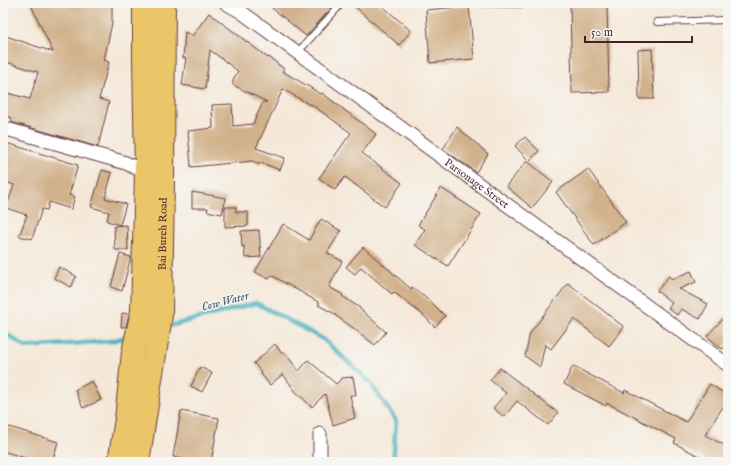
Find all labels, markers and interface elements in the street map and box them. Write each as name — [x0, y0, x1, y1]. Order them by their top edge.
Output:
scale bar — [585, 18, 692, 44]
text: 50 m — [591, 25, 613, 40]
street label: Parsonage Street — [441, 156, 512, 212]
street label: Bai Bureh Road — [156, 197, 171, 270]
water label: Cow Water — [200, 288, 251, 315]

